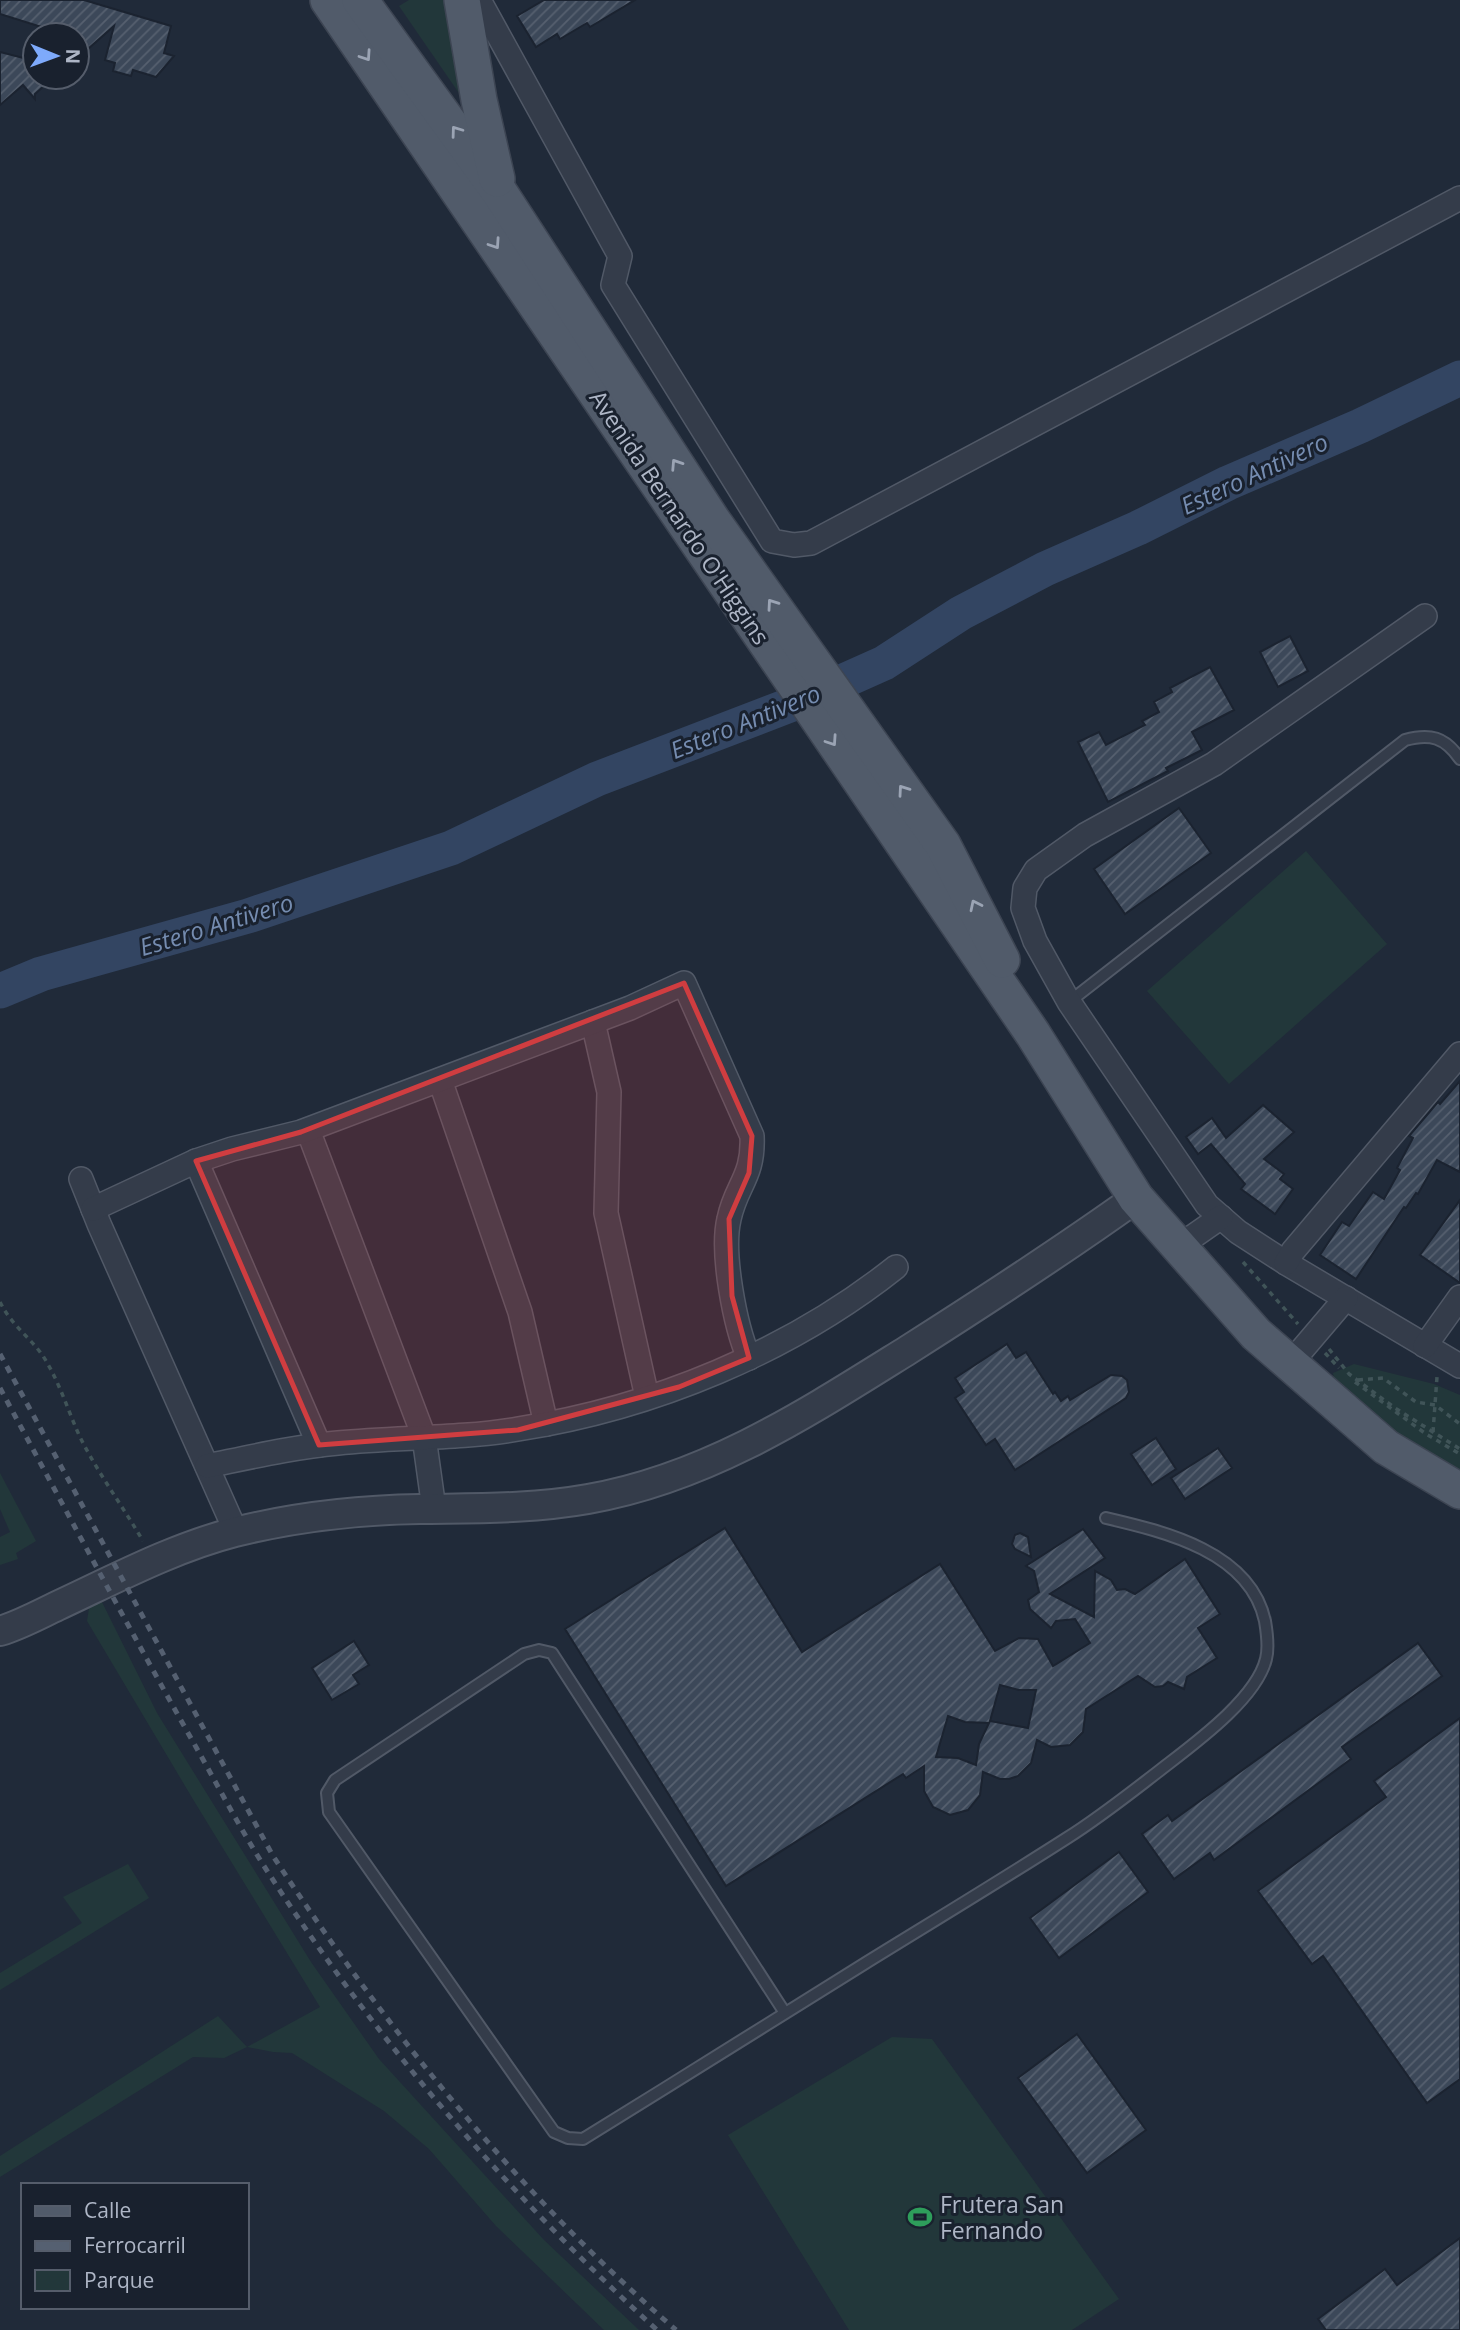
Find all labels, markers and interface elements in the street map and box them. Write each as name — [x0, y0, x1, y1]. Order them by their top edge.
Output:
north arrow — [21, 21, 91, 91]
text: N — [60, 48, 86, 64]
one-way arrow — [358, 48, 370, 61]
one-way arrow — [452, 126, 464, 139]
one-way arrow — [487, 236, 499, 249]
street label: Avenida Bernardo O'Higgins — [583, 383, 777, 651]
water label: Estero Antivero — [1175, 424, 1333, 522]
one-way arrow — [672, 458, 685, 471]
one-way arrow — [768, 599, 780, 612]
water label: Estero Antivero — [665, 676, 825, 766]
one-way arrow — [824, 733, 836, 746]
one-way arrow — [899, 785, 912, 798]
water label: Estero Antivero — [135, 885, 297, 963]
one-way arrow — [969, 900, 983, 912]
legend — [21, 2183, 248, 2309]
place label: Frutera San Fernando — [940, 2188, 1064, 2246]
text: Calle — [84, 2196, 131, 2224]
sports icon: Frutera San Fernando — [906, 2203, 934, 2231]
text: Ferrocarril — [84, 2231, 186, 2259]
text: Parque — [84, 2266, 154, 2294]

